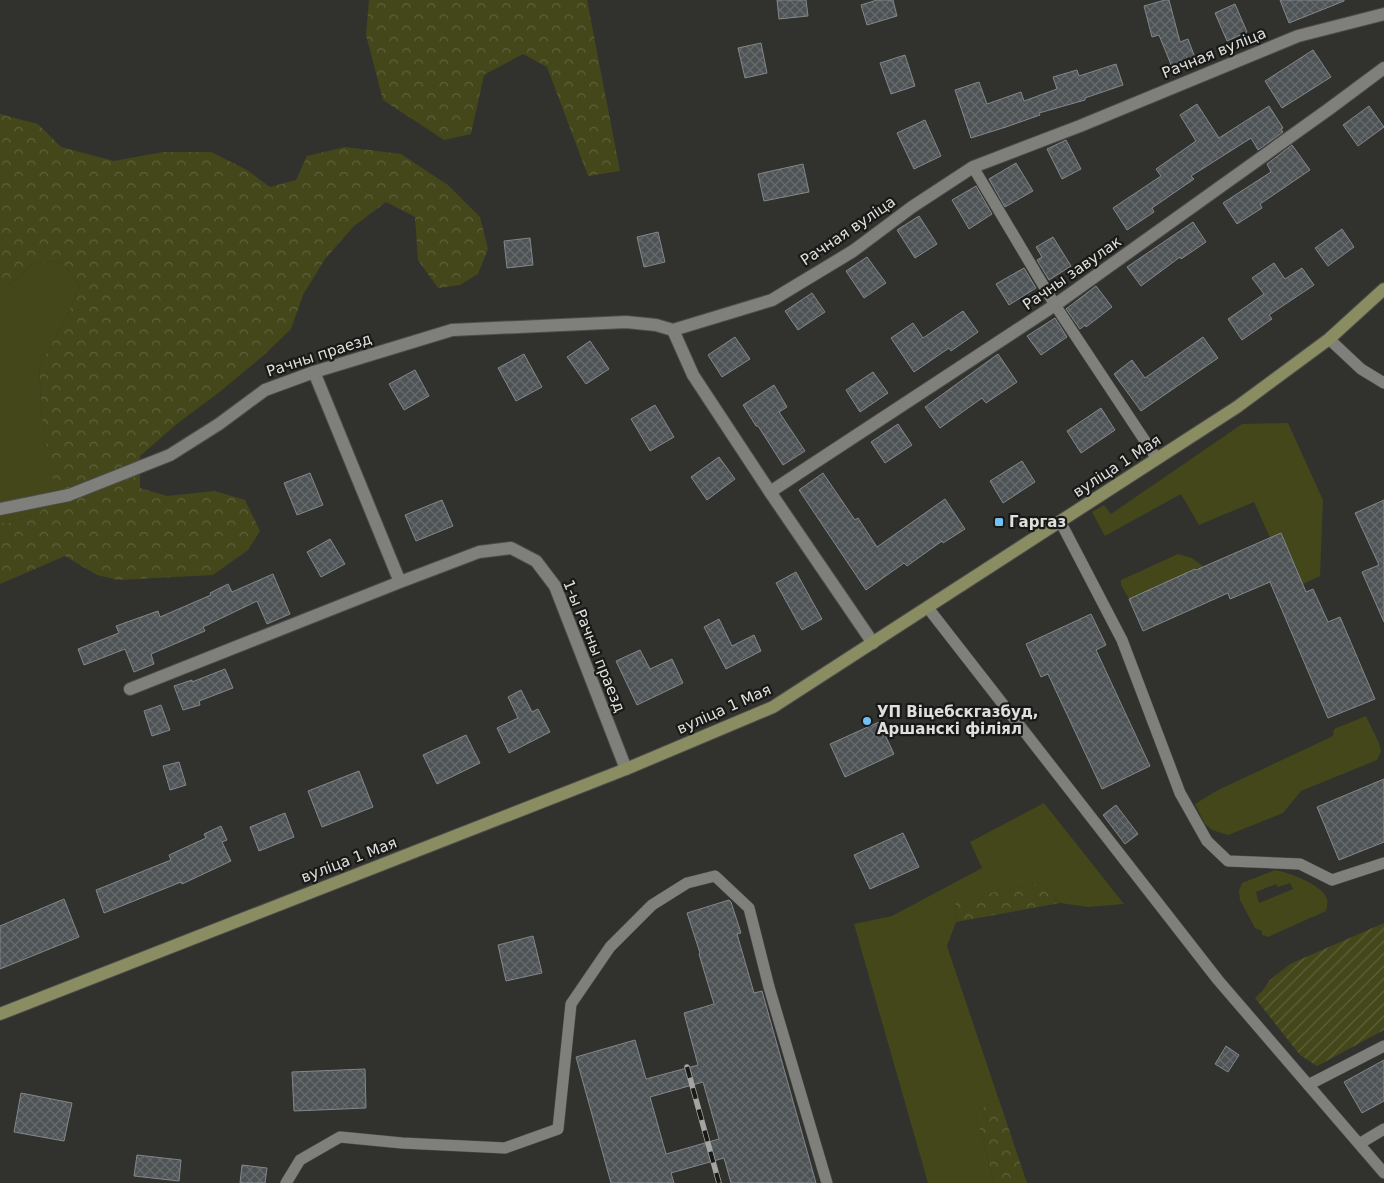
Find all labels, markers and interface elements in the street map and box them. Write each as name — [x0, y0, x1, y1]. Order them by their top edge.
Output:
street label: Рачная вуліца — [1159, 24, 1269, 82]
street label: Рачная вуліца — [797, 193, 899, 269]
street label: Рачны завулак — [1019, 232, 1125, 314]
street label: Рачны праезд — [264, 330, 374, 380]
street label: вуліца 1 Мая — [1070, 431, 1164, 501]
place label: Гаргаз — [1009, 513, 1066, 531]
marker: Гаргаз — [993, 516, 1005, 528]
street label: 1-ы Рачны праезд — [559, 577, 629, 715]
street label: вуліца 1 Мая — [674, 680, 774, 738]
place label: УП Віцебскгазбуд, Аршанскі філіял — [877, 703, 1039, 738]
marker: УП Віцебскгазбуд, Аршанскі філіял — [861, 715, 873, 727]
street label: вуліца 1 Мая — [299, 833, 399, 887]

